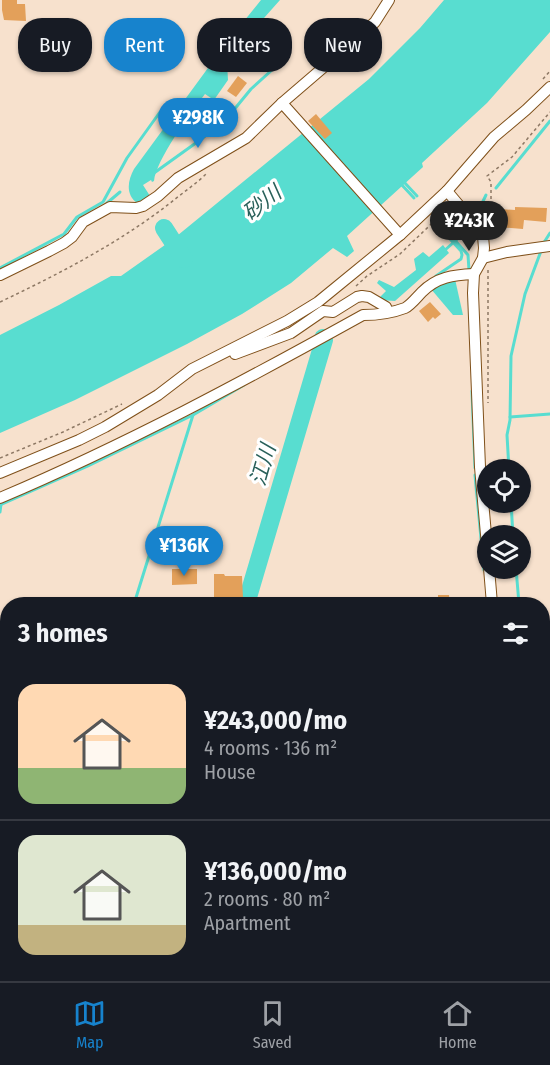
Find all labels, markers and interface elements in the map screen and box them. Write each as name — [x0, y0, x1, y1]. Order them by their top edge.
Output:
chip: Buy — [18, 18, 92, 72]
chip: Rent — [104, 18, 185, 72]
chip: Filters — [197, 18, 292, 72]
chip: New — [304, 18, 382, 72]
pin: ¥298K — [156, 98, 240, 149]
text: ¥298K — [172, 105, 224, 129]
water label: 砂川 — [237, 179, 288, 226]
pin: ¥243K — [427, 201, 511, 252]
text: ¥243K — [444, 208, 494, 232]
water label: 江川 — [245, 439, 282, 489]
map controls — [477, 459, 531, 579]
button: locate — [477, 459, 531, 513]
button: layers — [477, 525, 531, 579]
pin: ¥136K — [142, 526, 226, 577]
text: ¥136K — [159, 533, 209, 557]
icon: filters — [499, 617, 532, 650]
text: 3 homes — [18, 618, 108, 649]
text: ¥243,000/mo — [204, 705, 347, 736]
icon: home — [66, 708, 138, 780]
text: 4 rooms · 136 m² — [204, 736, 337, 760]
text: House — [204, 760, 256, 784]
text: ¥136,000/mo — [204, 856, 347, 887]
icon: home — [66, 859, 138, 931]
text: 2 rooms · 80 m² — [204, 887, 330, 911]
text: Apartment — [204, 911, 291, 935]
tab: Map — [73, 997, 106, 1052]
tab: Saved — [253, 997, 292, 1052]
tab: Home — [438, 997, 477, 1052]

